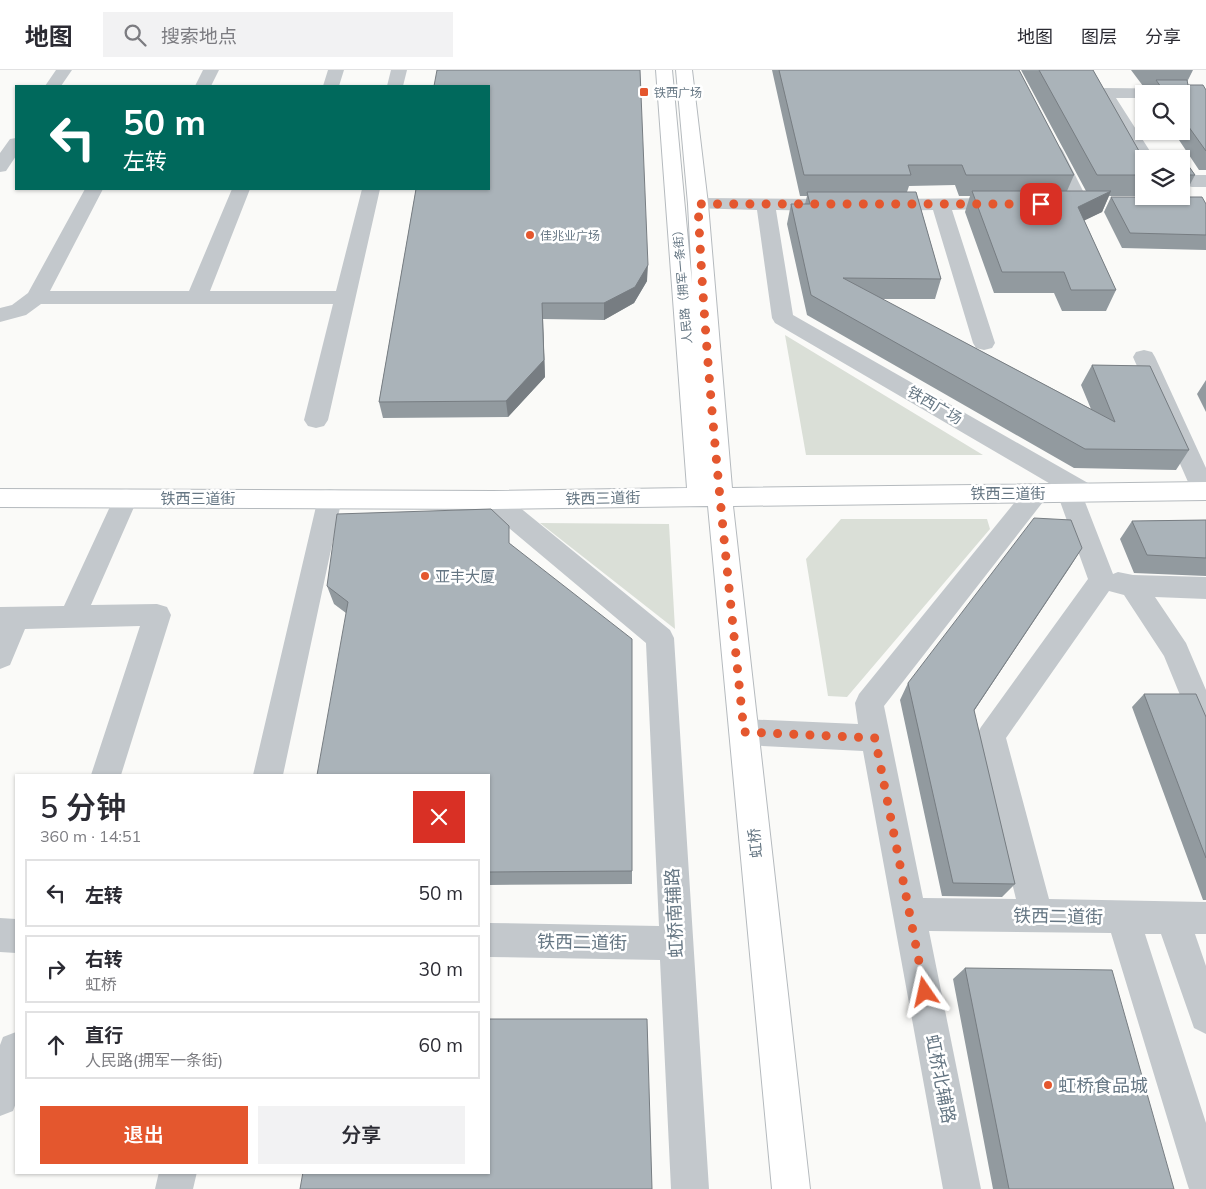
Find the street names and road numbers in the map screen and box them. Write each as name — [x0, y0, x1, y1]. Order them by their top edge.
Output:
street label: 人民路（拥军一条街） — [669, 224, 695, 344]
street label: 铁西广场 — [904, 382, 966, 428]
street label: 铁西三道街 — [970, 484, 1046, 503]
street label: 铁西三道街 — [565, 488, 641, 508]
street label: 铁西三道街 — [160, 489, 236, 508]
street label: 虹桥 — [744, 827, 766, 859]
street label: 虹桥南辅路 — [660, 867, 688, 959]
street label: 铁西二道街 — [1013, 904, 1103, 928]
street label: 铁西二道街 — [537, 930, 627, 954]
street label: 虹桥北辅路 — [921, 1033, 961, 1125]

